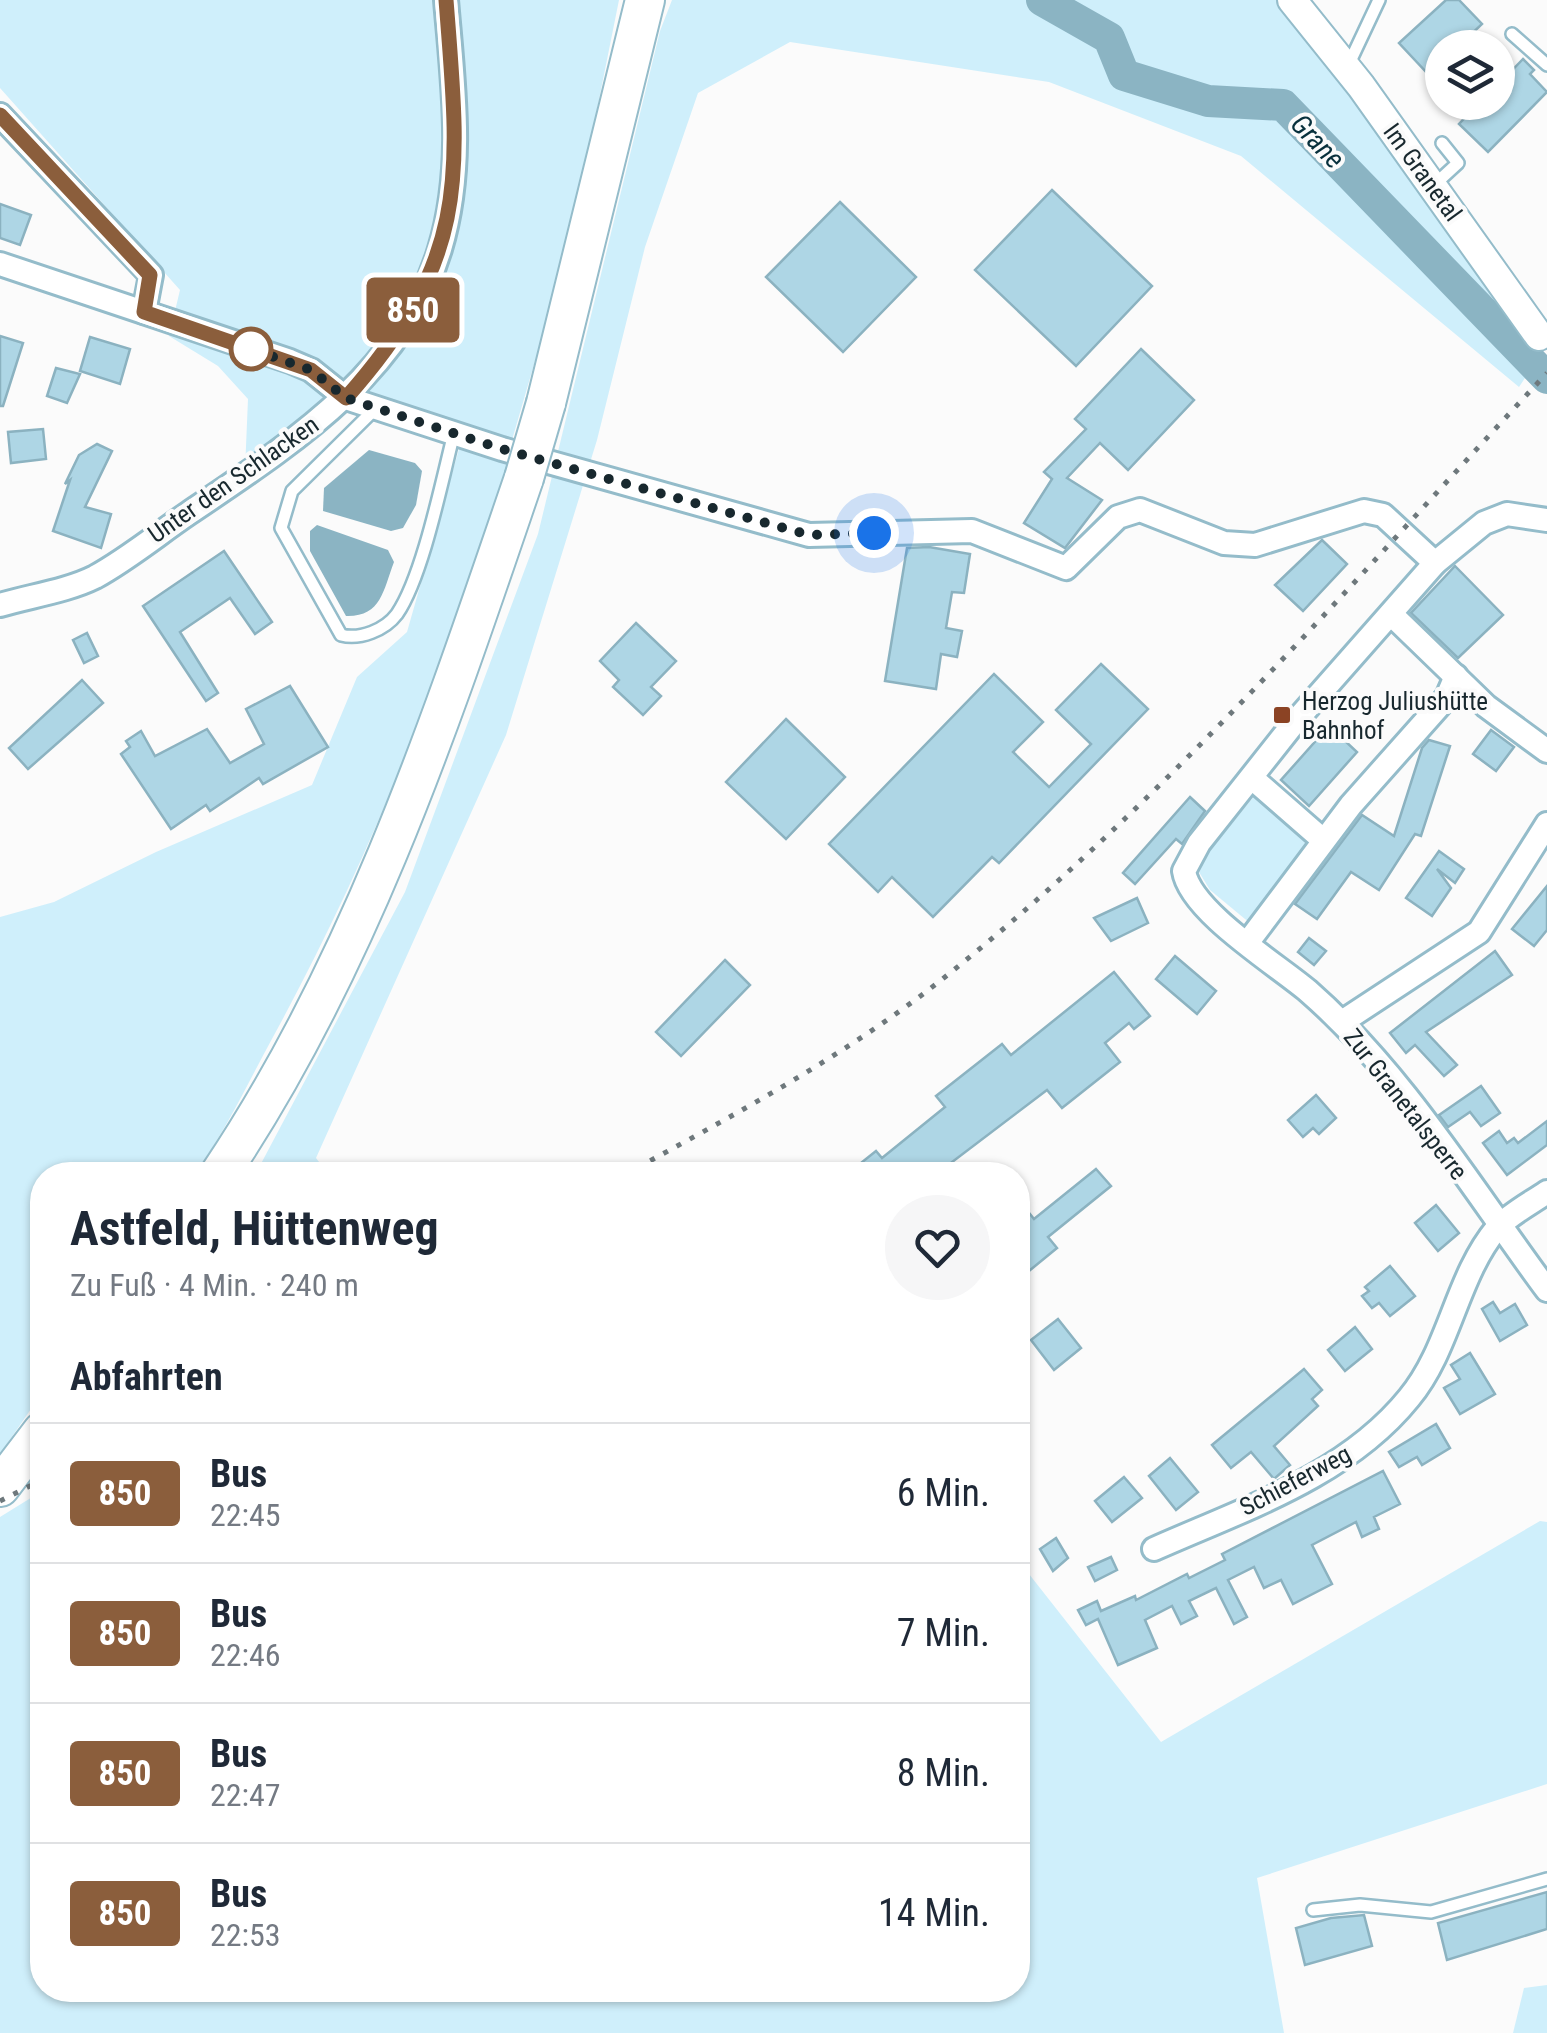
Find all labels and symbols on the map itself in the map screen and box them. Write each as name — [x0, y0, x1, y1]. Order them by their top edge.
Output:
water label: Grane — [1284, 107, 1351, 175]
street label: Im Granetal — [1377, 118, 1468, 227]
line badge: 850 — [356, 278, 470, 342]
unlabelled marker — [230, 328, 272, 370]
street label: Unter den Schlacken — [143, 410, 324, 549]
your location — [849, 508, 899, 558]
place label: Herzog Juliushütte Bahnhof — [1302, 687, 1488, 745]
marker: Herzog Juliushütte Bahnhof — [1271, 704, 1293, 726]
street label: Zur Granetalsperre — [1338, 1023, 1473, 1185]
street label: Schieferweg — [1235, 1439, 1356, 1522]

